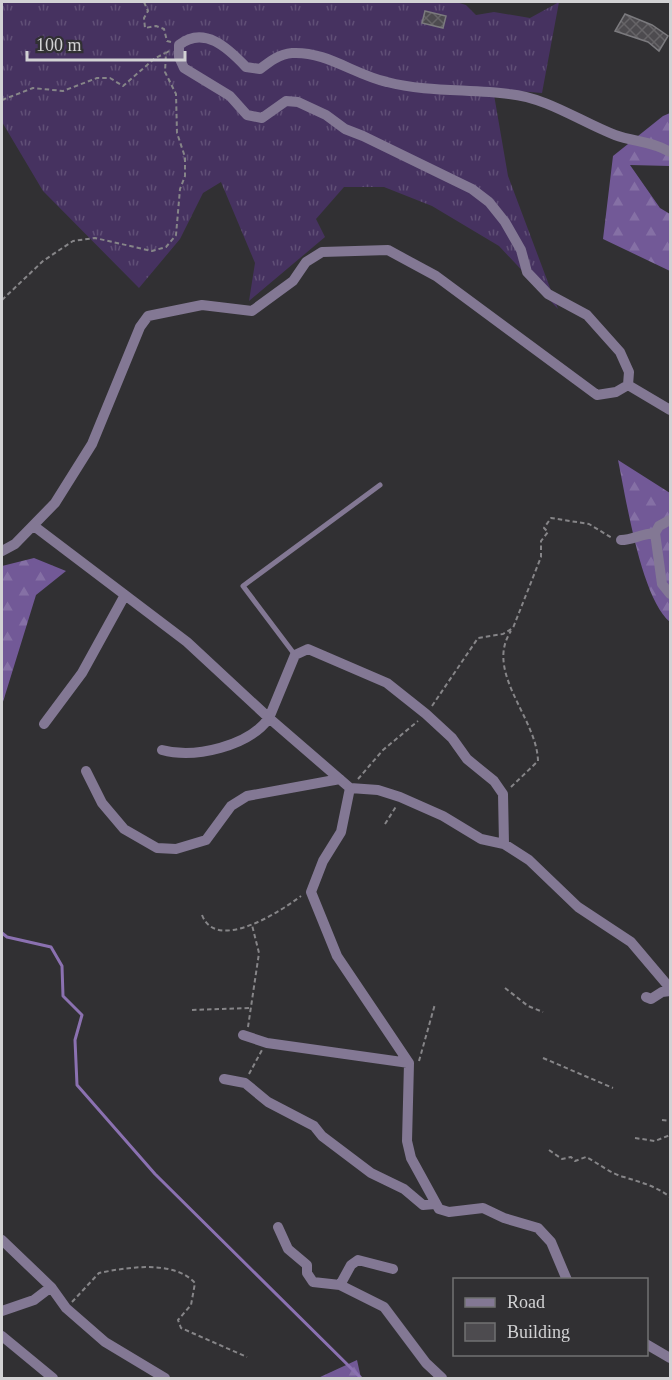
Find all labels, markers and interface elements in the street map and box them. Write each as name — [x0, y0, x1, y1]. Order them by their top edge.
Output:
scale bar — [27, 24, 184, 62]
text: 100 m — [36, 35, 82, 55]
legend — [453, 1278, 648, 1356]
text: Road — [507, 1292, 545, 1312]
text: Building — [507, 1322, 570, 1342]

